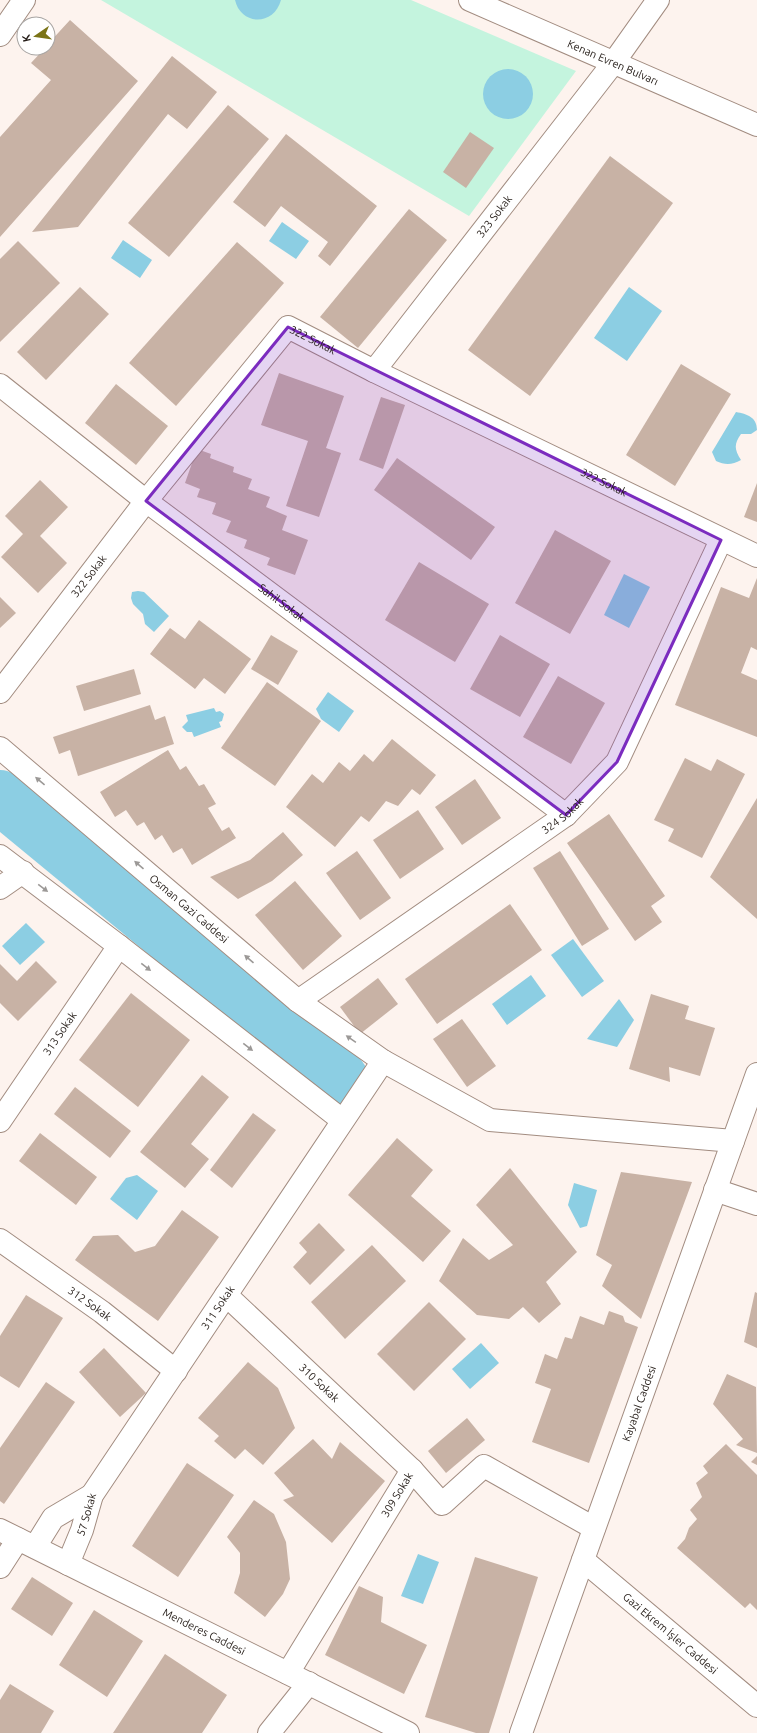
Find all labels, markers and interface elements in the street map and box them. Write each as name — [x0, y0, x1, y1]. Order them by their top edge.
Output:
north arrow — [16, 16, 56, 56]
text: K — [19, 33, 33, 43]
street label: Kenan Evren Bulvarı — [566, 37, 660, 87]
street label: 323 Sokak — [474, 192, 515, 240]
street label: 322 Sokak — [288, 323, 338, 357]
street label: 322 Sokak — [579, 466, 630, 499]
street label: 322 Sokak — [69, 552, 109, 600]
street label: Sahil Sokak — [256, 581, 308, 624]
one-way arrow — [35, 776, 46, 785]
street label: 324 Sokak — [539, 795, 586, 836]
one-way arrow — [134, 861, 145, 870]
street label: Osman Gazi Caddesi — [147, 872, 231, 945]
one-way arrow — [37, 883, 48, 892]
one-way arrow — [244, 955, 253, 964]
one-way arrow — [140, 963, 151, 971]
street label: 313 Sokak — [41, 1009, 79, 1057]
one-way arrow — [346, 1035, 356, 1043]
one-way arrow — [243, 1043, 254, 1051]
street label: 311 Sokak — [199, 1283, 237, 1332]
street label: 312 Sokak — [66, 1284, 114, 1323]
street label: 310 Sokak — [297, 1361, 342, 1405]
street label: Kayabal Caddesi — [620, 1364, 658, 1443]
street label: 309 Sokak — [379, 1470, 415, 1519]
street label: 57 Sokak — [74, 1491, 98, 1538]
street label: Gazi Ekrem İşler Caddesi — [621, 1590, 720, 1676]
street label: Menderes Caddesi — [161, 1606, 247, 1657]

